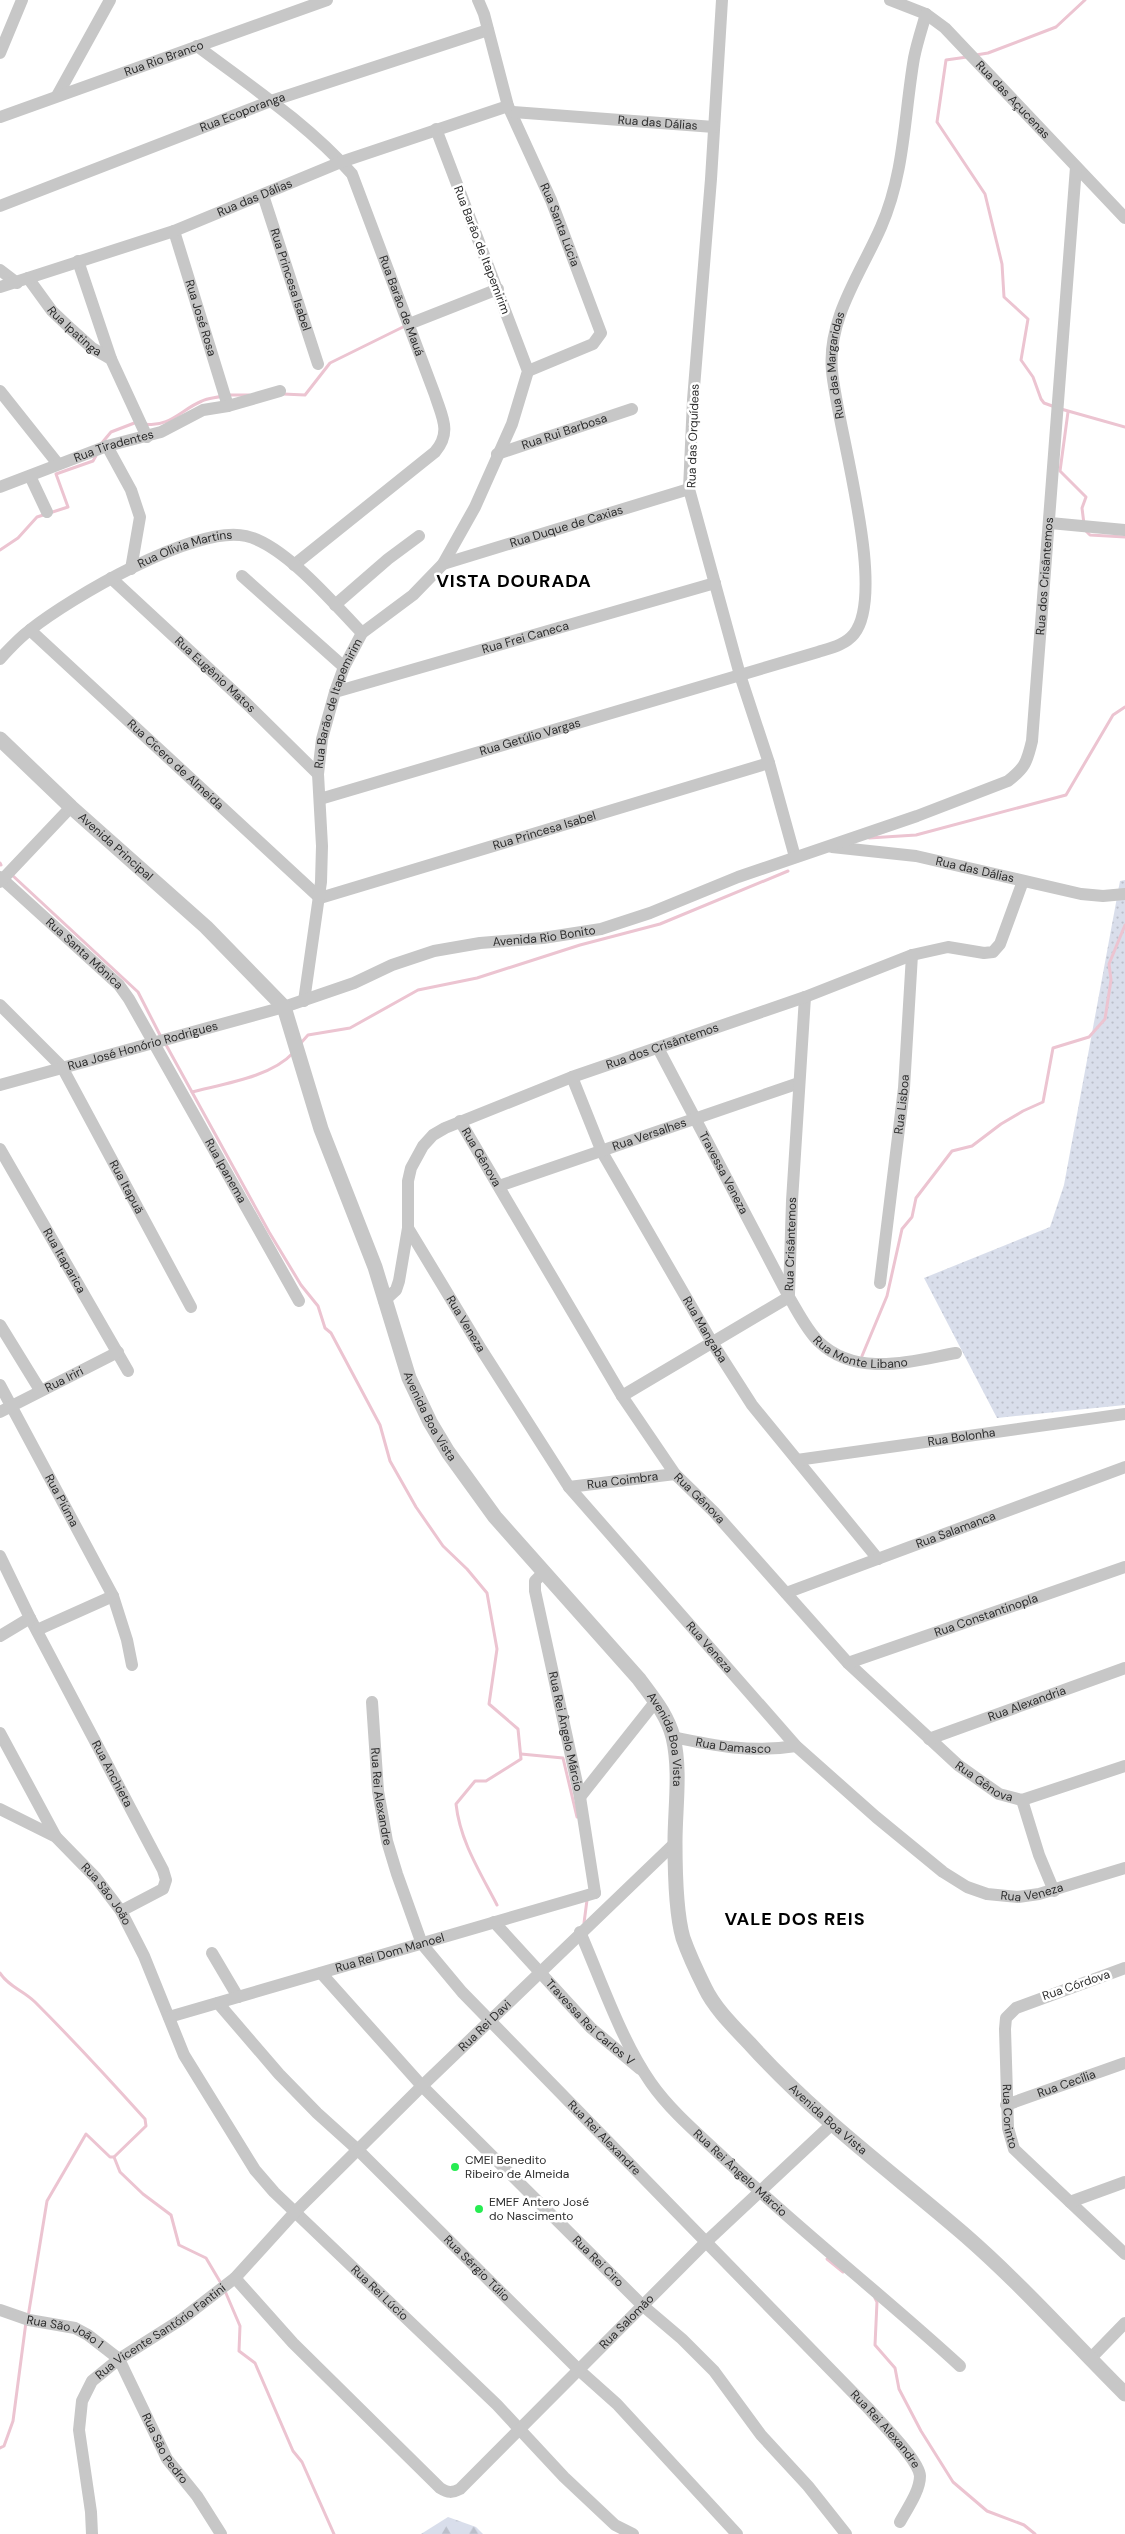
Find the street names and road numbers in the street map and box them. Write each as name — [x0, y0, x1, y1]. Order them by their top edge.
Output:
street label: Rua Rio Branco — [122, 37, 206, 80]
street label: Rua das Açucenas — [972, 57, 1054, 142]
street label: Rua Ecoporanga — [197, 89, 287, 136]
street label: Rua das Dálias — [617, 112, 698, 134]
street label: Rua das Dálias — [215, 175, 295, 220]
street label: Rua Santa Lúcia — [536, 181, 583, 269]
street label: Rua Barão de Itapemirim — [450, 184, 514, 316]
street label: Rua Princesa Isabel — [266, 226, 315, 333]
street label: Rua Barão de Mauá — [375, 253, 428, 358]
street label: Rua José Rosa — [181, 278, 220, 358]
street label: Rua Ipatinga — [43, 303, 104, 360]
street label: Rua das Margaridas — [823, 309, 849, 420]
street label: Rua das Orquídeas — [683, 384, 703, 488]
street label: Rua Rui Barbosa — [519, 410, 609, 453]
street label: Rua Tiradentes — [71, 426, 155, 466]
street label: Rua Duque de Caxias — [508, 502, 625, 551]
street label: Rua dos Crisântemos — [1032, 517, 1057, 636]
street label: Rua Olívia Martins — [135, 527, 233, 572]
street label: Rua Frei Caneca — [480, 617, 571, 657]
street label: Rua Eugênio Matos — [171, 633, 259, 716]
street label: Rua Barão de Itapemirim — [311, 636, 366, 770]
street label: Rua Getúlio Vargas — [478, 715, 582, 759]
street label: Rua Cícero de Almeida — [124, 716, 227, 813]
street label: Rua Princesa Isabel — [491, 808, 598, 854]
street label: Avenida Principal — [75, 809, 156, 884]
street label: Rua das Dálias — [934, 853, 1016, 886]
street label: Rua Santa Mônica — [42, 914, 126, 993]
street label: Avenida Rio Bonito — [492, 922, 597, 950]
street label: Rua José Honório Rodrigues — [66, 1018, 220, 1074]
street label: Rua dos Crisântemos — [604, 1019, 721, 1073]
street label: Rua Lisboa — [890, 1074, 913, 1135]
street label: Rua Versalhes — [610, 1114, 689, 1154]
street label: Rua Gênova — [458, 1125, 505, 1190]
street label: Travessa Veneza — [695, 1129, 752, 1217]
street label: Rua Ipanema — [201, 1136, 250, 1206]
street label: Rua Itapuã — [106, 1157, 147, 1217]
street label: Rua Crisântemos — [781, 1196, 800, 1291]
street label: Rua Itaparica — [39, 1225, 90, 1296]
street label: Rua Veneza — [443, 1293, 489, 1355]
street label: Rua Mangaba — [679, 1293, 731, 1366]
street label: Rua Monte Libano — [809, 1333, 909, 1372]
street label: Rua Iriri — [42, 1363, 86, 1396]
street label: Avenida Boa Vista — [400, 1370, 460, 1464]
street label: Rua Bolonha — [926, 1424, 996, 1450]
street label: Rua Coimbra — [586, 1468, 659, 1493]
street label: Rua Gênova — [671, 1469, 729, 1527]
street label: Rua Piúma — [41, 1471, 83, 1530]
street label: Rua Salamanca — [913, 1508, 998, 1552]
street label: Rua Constantinopla — [932, 1590, 1040, 1641]
street label: Rua Veneza — [682, 1618, 736, 1676]
street label: Rua Rei Ângelo Márcio — [545, 1670, 587, 1793]
street label: Rua Alexandria — [986, 1682, 1068, 1725]
street label: Avenida Boa Vista — [643, 1689, 685, 1787]
street label: Rua Damasco — [694, 1734, 771, 1757]
street label: Rua Anchieta — [88, 1738, 136, 1810]
street label: Rua Rei Alexandre — [367, 1747, 396, 1848]
street label: Rua Gênova — [952, 1757, 1015, 1805]
street label: Rua São João — [78, 1859, 135, 1928]
street label: Rua Veneza — [1000, 1879, 1065, 1905]
street label: Rua Rei Dom Manoel — [333, 1929, 446, 1976]
street label: Rua Córdova — [1040, 1966, 1112, 2004]
street label: Travessa Rei Carlos V — [542, 1976, 638, 2069]
street label: Rua Rei Davi — [455, 1997, 515, 2055]
street label: Rua Cecília — [1035, 2066, 1098, 2101]
street label: Avenida Boa Vista — [786, 2080, 870, 2158]
street label: Rua Corinto — [999, 2084, 1022, 2151]
street label: Rua Rei Alexandre — [564, 2097, 645, 2179]
street label: Rua Rei Ângelo Márcio — [690, 2126, 791, 2220]
street label: Rua Sérgio Túlio — [440, 2232, 514, 2305]
street label: Rua Rei Ciro — [569, 2232, 627, 2290]
street label: Rua Rei Lúcio — [348, 2262, 412, 2324]
street label: Rua Vicente Santório Fantini — [92, 2280, 229, 2383]
street label: Rua Salomão — [596, 2291, 657, 2353]
street label: Rua São João 1 — [25, 2312, 107, 2352]
street label: Rua Rei Alexandre — [847, 2387, 924, 2471]
street label: Rua São Pedro — [138, 2410, 192, 2487]

